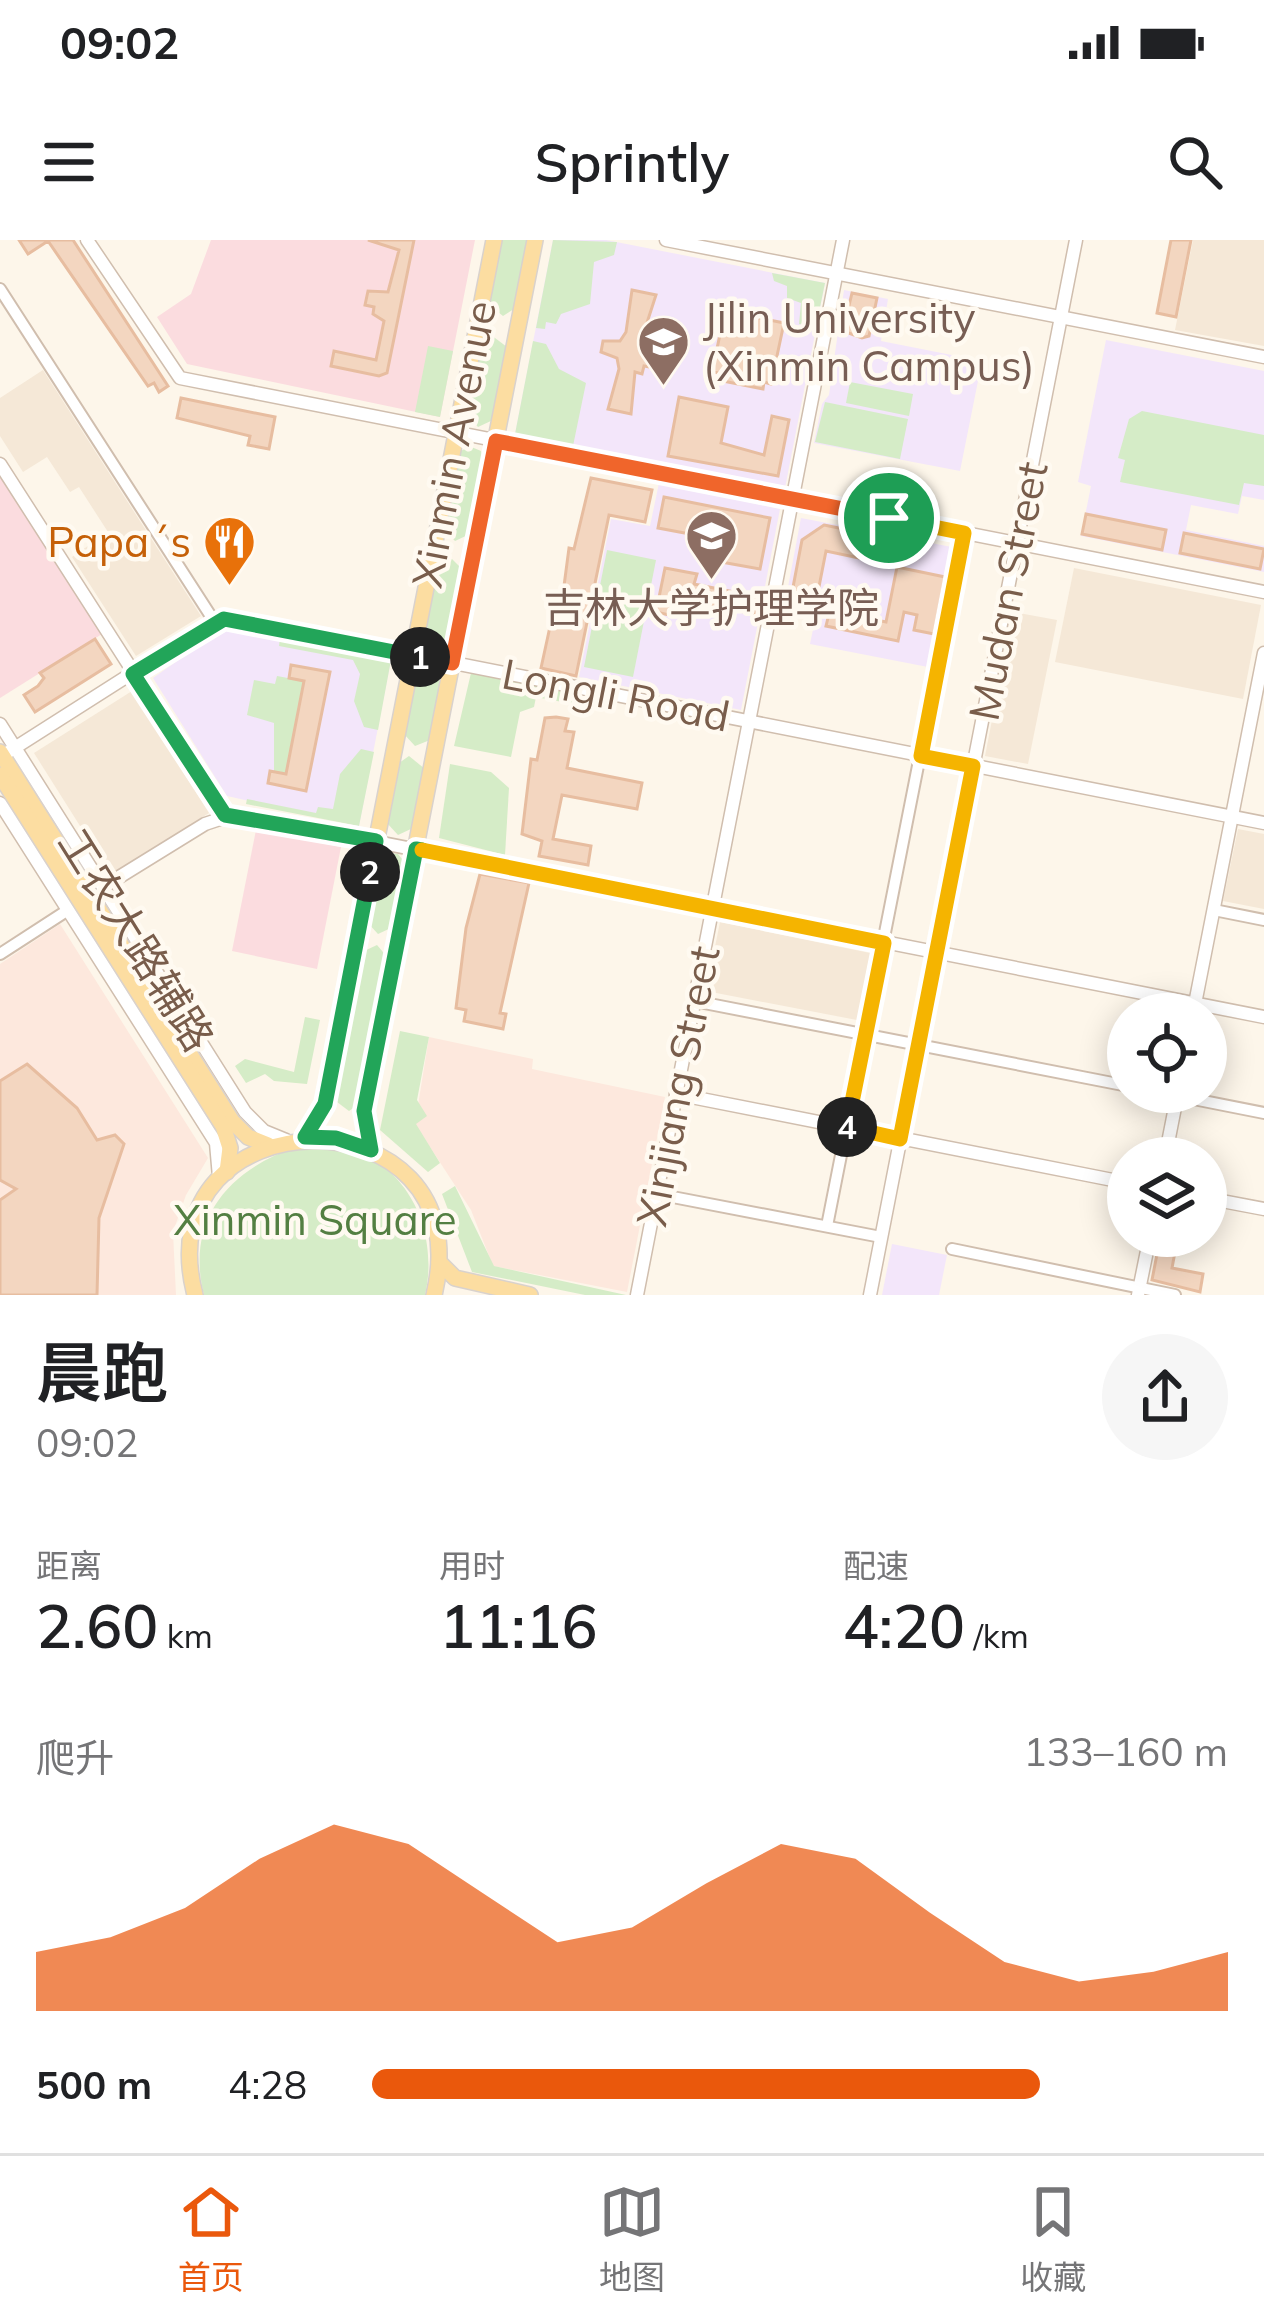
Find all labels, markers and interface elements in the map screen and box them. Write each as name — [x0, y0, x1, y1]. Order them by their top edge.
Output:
text: 09:02 — [60, 14, 179, 70]
text: Sprintly — [535, 128, 729, 196]
icon: menu — [36, 129, 102, 195]
icon: search — [1162, 129, 1228, 195]
place label: Jilin University (Xinmin Campus) — [703, 291, 1035, 392]
street label: Xinmin Avenue — [400, 296, 507, 592]
school or university icon: Jilin University (Xinmin Campus) — [636, 314, 692, 388]
street label: Mudan Street — [956, 457, 1059, 725]
pin — [838, 467, 940, 569]
icon: arrive — [856, 485, 922, 551]
school or university icon: 吉林大学护理学院 — [683, 508, 739, 582]
restaurant icon: Papa´s — [202, 514, 258, 588]
place label: Papa´s — [47, 515, 191, 568]
place label: 吉林大学护理学院 — [543, 581, 879, 634]
pin: 1 — [390, 627, 450, 687]
text: 1 — [410, 636, 430, 677]
street label: Longli Road — [498, 647, 734, 743]
street label: 工农大路辅路 — [47, 819, 226, 1061]
pin: 2 — [340, 842, 400, 902]
text: 2 — [360, 851, 380, 892]
street label: Xinjiang Street — [624, 941, 731, 1230]
map controls — [1107, 993, 1227, 1257]
button: locate — [1107, 993, 1227, 1113]
pin: 4 — [817, 1097, 877, 1157]
text: 4 — [837, 1106, 857, 1147]
button: layers — [1107, 1137, 1227, 1257]
park label: Xinmin Square — [173, 1193, 457, 1246]
text: 晨跑 — [36, 1331, 168, 1414]
button: share — [1102, 1334, 1228, 1460]
text: 09:02 — [36, 1418, 139, 1467]
text: 距离 — [36, 1545, 102, 1586]
text: 用时 — [439, 1545, 505, 1586]
text: 配速 — [843, 1545, 909, 1586]
text: 2.60 — [36, 1588, 158, 1663]
text: 11:16 — [439, 1588, 598, 1663]
text: 4:20 — [843, 1588, 965, 1663]
text: km — [158, 1615, 213, 1656]
text: /km — [965, 1615, 1029, 1656]
text: 133–160 m — [1023, 1727, 1228, 1776]
text: 爬升 — [36, 1733, 114, 1782]
text: 500 m — [36, 2060, 152, 2109]
text: 4:28 — [228, 2060, 307, 2109]
tab: 首页 — [178, 2179, 244, 2299]
tab: 地图 — [599, 2179, 665, 2299]
tab: 收藏 — [1020, 2179, 1086, 2299]

